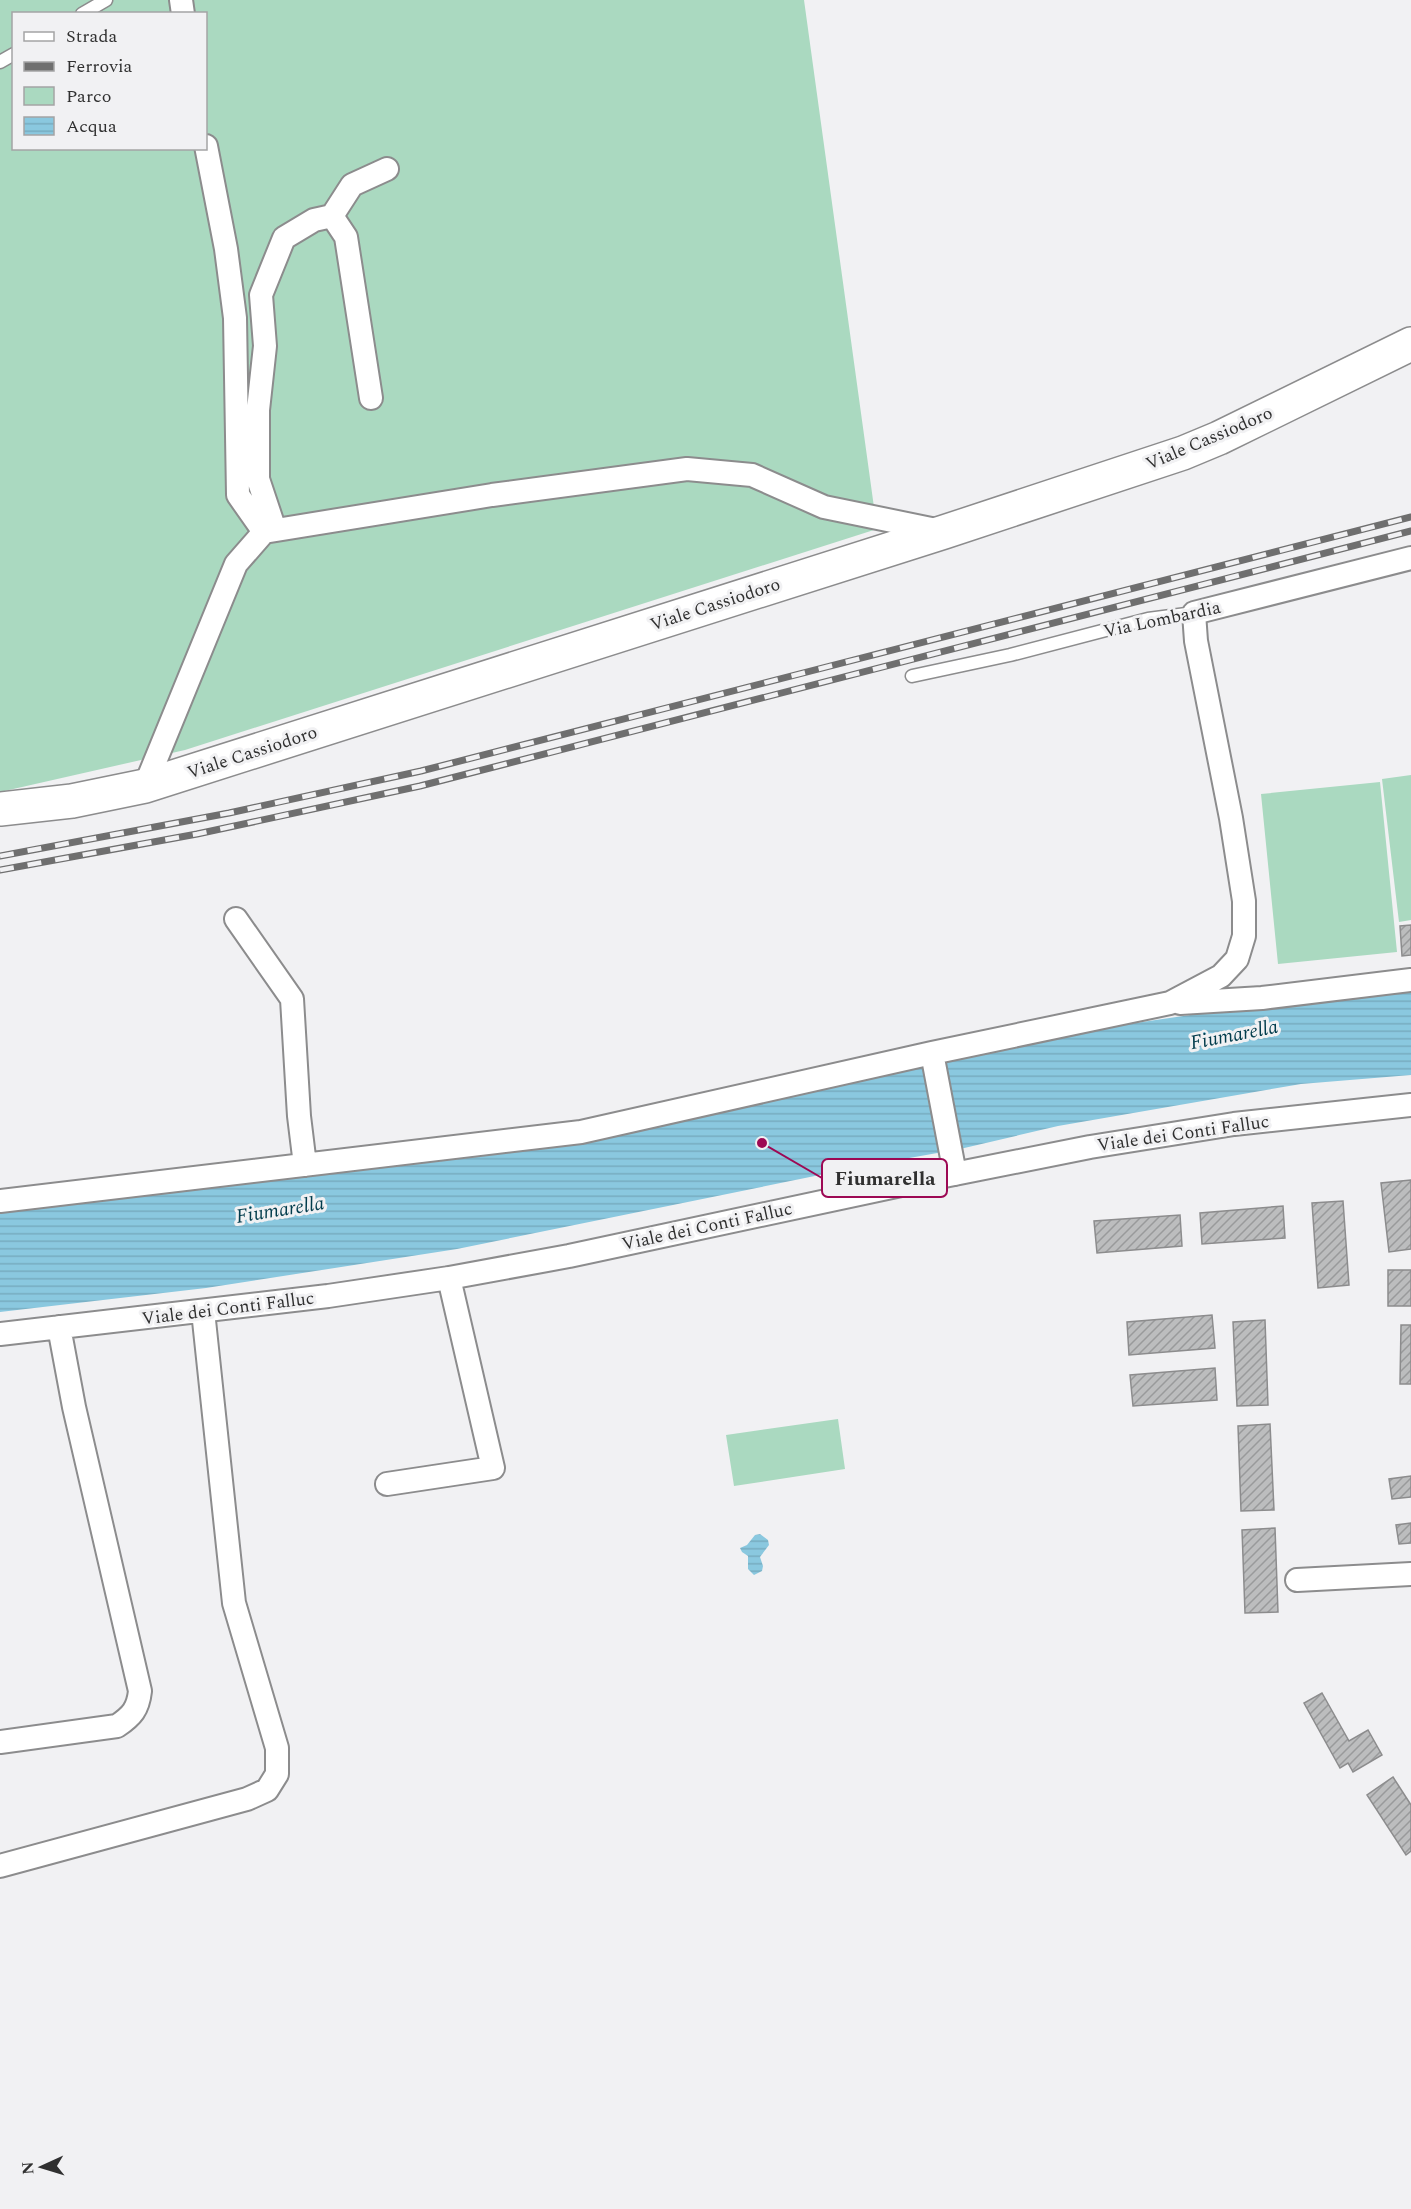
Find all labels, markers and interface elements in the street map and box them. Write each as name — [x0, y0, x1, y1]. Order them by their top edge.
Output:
legend — [12, 12, 207, 150]
text: Strada — [66, 23, 117, 50]
text: Ferrovia — [66, 53, 133, 80]
text: Parco — [66, 83, 111, 110]
text: Acqua — [66, 113, 117, 140]
street label: Viale Cassiodoro — [1142, 400, 1277, 477]
street label: Viale Cassiodoro — [647, 571, 784, 638]
street label: Via Lombardia — [1101, 594, 1223, 645]
street label: Viale Cassiodoro — [184, 719, 321, 786]
water label: Fiumarella — [1188, 1012, 1281, 1058]
street label: Viale dei Conti Falluc — [1095, 1108, 1271, 1159]
callout: Fiumarella — [822, 1159, 947, 1197]
text: Fiumarella — [834, 1164, 936, 1194]
water label: Fiumarella — [234, 1188, 327, 1232]
street label: Viale dei Conti Falluc — [619, 1195, 795, 1258]
street label: Viale dei Conti Falluc — [140, 1285, 316, 1332]
north arrow — [12, 2137, 72, 2197]
text: N — [16, 2161, 40, 2175]

